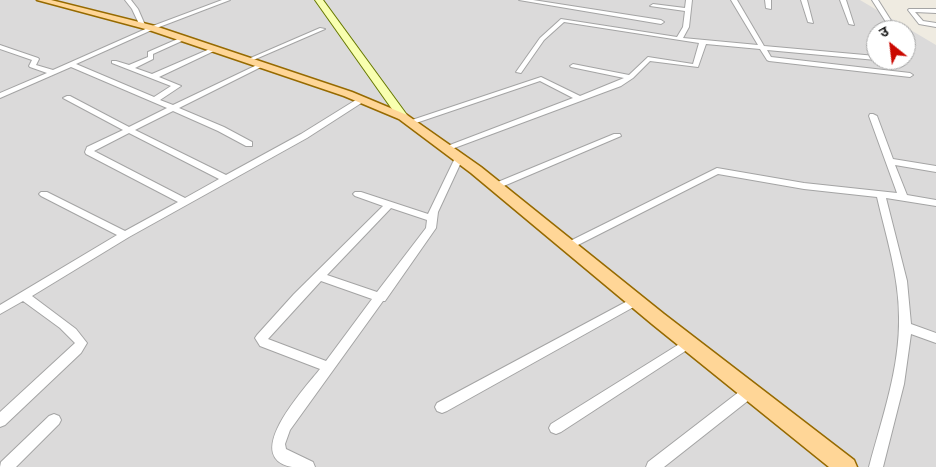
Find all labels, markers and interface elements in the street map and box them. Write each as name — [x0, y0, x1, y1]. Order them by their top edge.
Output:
north arrow — [866, 20, 916, 70]
text: उ — [876, 23, 892, 42]

